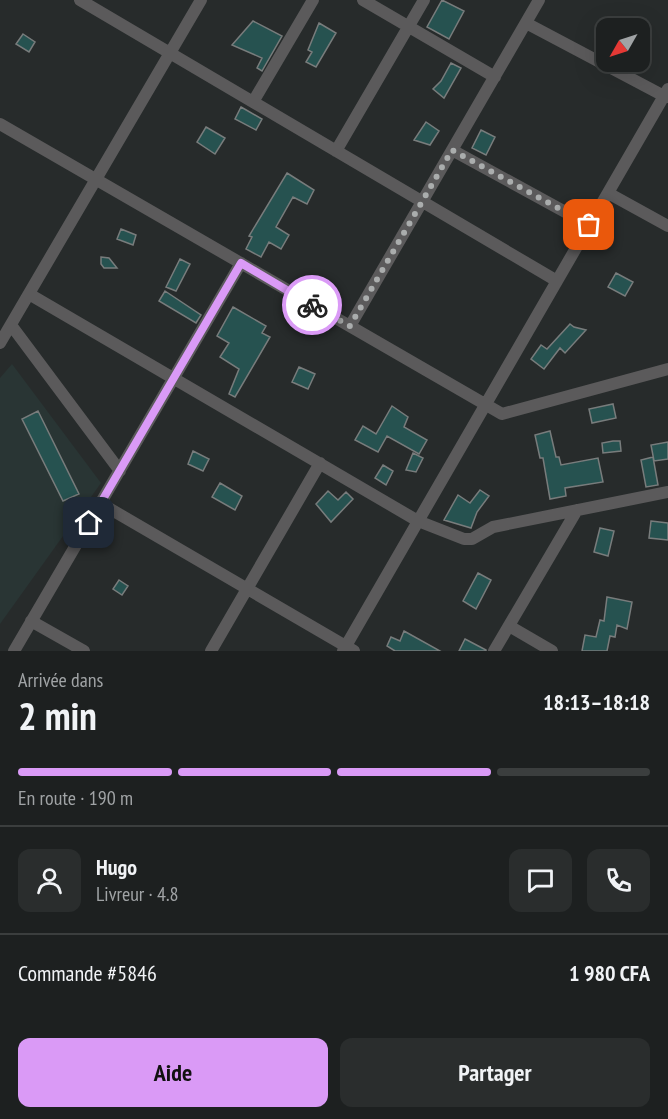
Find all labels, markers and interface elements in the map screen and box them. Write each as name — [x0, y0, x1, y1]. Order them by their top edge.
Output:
north arrow — [596, 18, 650, 72]
map controls — [596, 18, 650, 72]
pin — [563, 199, 614, 250]
icon: bag — [572, 208, 605, 241]
courier — [282, 275, 342, 335]
icon: bike — [296, 289, 329, 322]
pin — [63, 497, 114, 548]
icon: home — [72, 506, 105, 539]
text: Arrivée dans — [18, 667, 103, 693]
text: 18:13–18:18 — [543, 688, 650, 716]
text: 2 min — [18, 690, 97, 741]
text: En route · 190 m — [18, 785, 133, 811]
button: person — [18, 849, 81, 912]
button: chat — [509, 849, 572, 912]
button: phone — [587, 849, 650, 912]
text: Hugo — [96, 853, 137, 881]
text: Livreur · 4.8 — [96, 881, 179, 907]
text: Commande #5846 — [18, 959, 157, 987]
text: 1 980 CFA — [569, 959, 650, 987]
button: Aide — [18, 1038, 328, 1107]
button: Partager — [340, 1038, 650, 1107]

